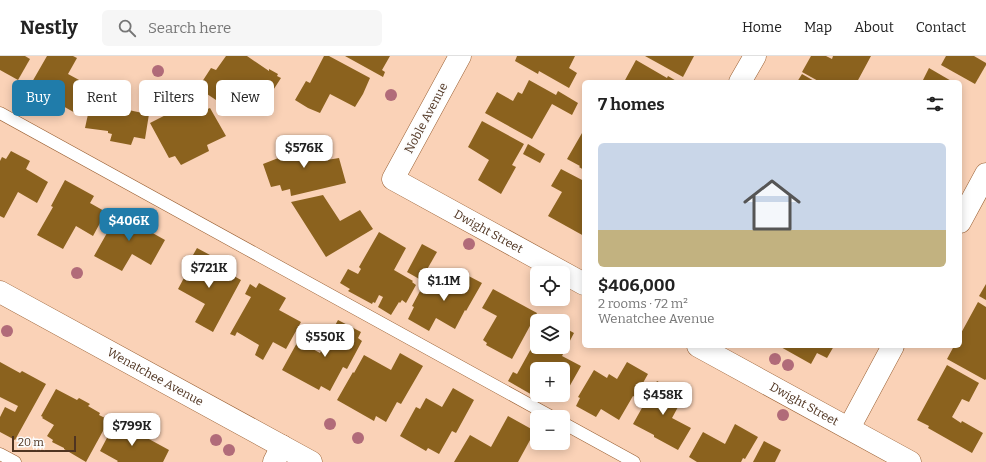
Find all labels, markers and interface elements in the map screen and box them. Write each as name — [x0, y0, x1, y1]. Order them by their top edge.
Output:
search box — [102, 10, 382, 46]
text: Nestly — [20, 16, 78, 39]
icon: search — [116, 17, 138, 39]
text: Search here — [148, 19, 231, 37]
text: Home — [742, 19, 782, 36]
text: Map — [804, 19, 832, 36]
text: About — [854, 19, 894, 36]
text: Contact — [916, 19, 966, 36]
chip: Buy — [12, 80, 65, 116]
chip: Rent — [73, 80, 131, 116]
chip: Filters — [139, 80, 208, 116]
chip: New — [216, 80, 274, 116]
street label: Noble Avenue — [402, 80, 450, 156]
icon: filters — [924, 93, 946, 115]
text: 7 homes — [598, 94, 665, 115]
pin: $576K — [276, 135, 332, 169]
text: $576K — [285, 140, 323, 155]
icon: home — [736, 169, 808, 241]
street label: Dwight Street — [452, 207, 526, 256]
pin: $406K — [101, 208, 157, 242]
text: $406K — [108, 213, 150, 228]
pin: $721K — [181, 255, 237, 289]
text: $721K — [191, 260, 227, 275]
map controls — [530, 266, 570, 450]
button: locate — [530, 266, 570, 306]
pin: $1.1M — [416, 268, 472, 302]
text: $1.1M — [427, 273, 461, 288]
text: $406,000 — [598, 275, 675, 296]
text: 2 rooms · 72 m² — [598, 296, 688, 311]
text: Wenatchee Avenue — [598, 311, 714, 326]
button: layers — [530, 314, 570, 354]
pin: $550K — [297, 324, 353, 358]
text: $550K — [305, 329, 345, 344]
street label: Wenatchee Avenue — [105, 345, 206, 409]
button: + — [530, 362, 570, 402]
street label: Dwight Street — [767, 380, 842, 429]
pin: $458K — [635, 382, 691, 416]
text: $458K — [643, 387, 683, 402]
button: − — [530, 410, 570, 450]
pin: $799K — [104, 413, 160, 447]
text: $799K — [112, 418, 152, 433]
scale bar — [12, 434, 76, 453]
text: 20 m — [18, 436, 44, 449]

